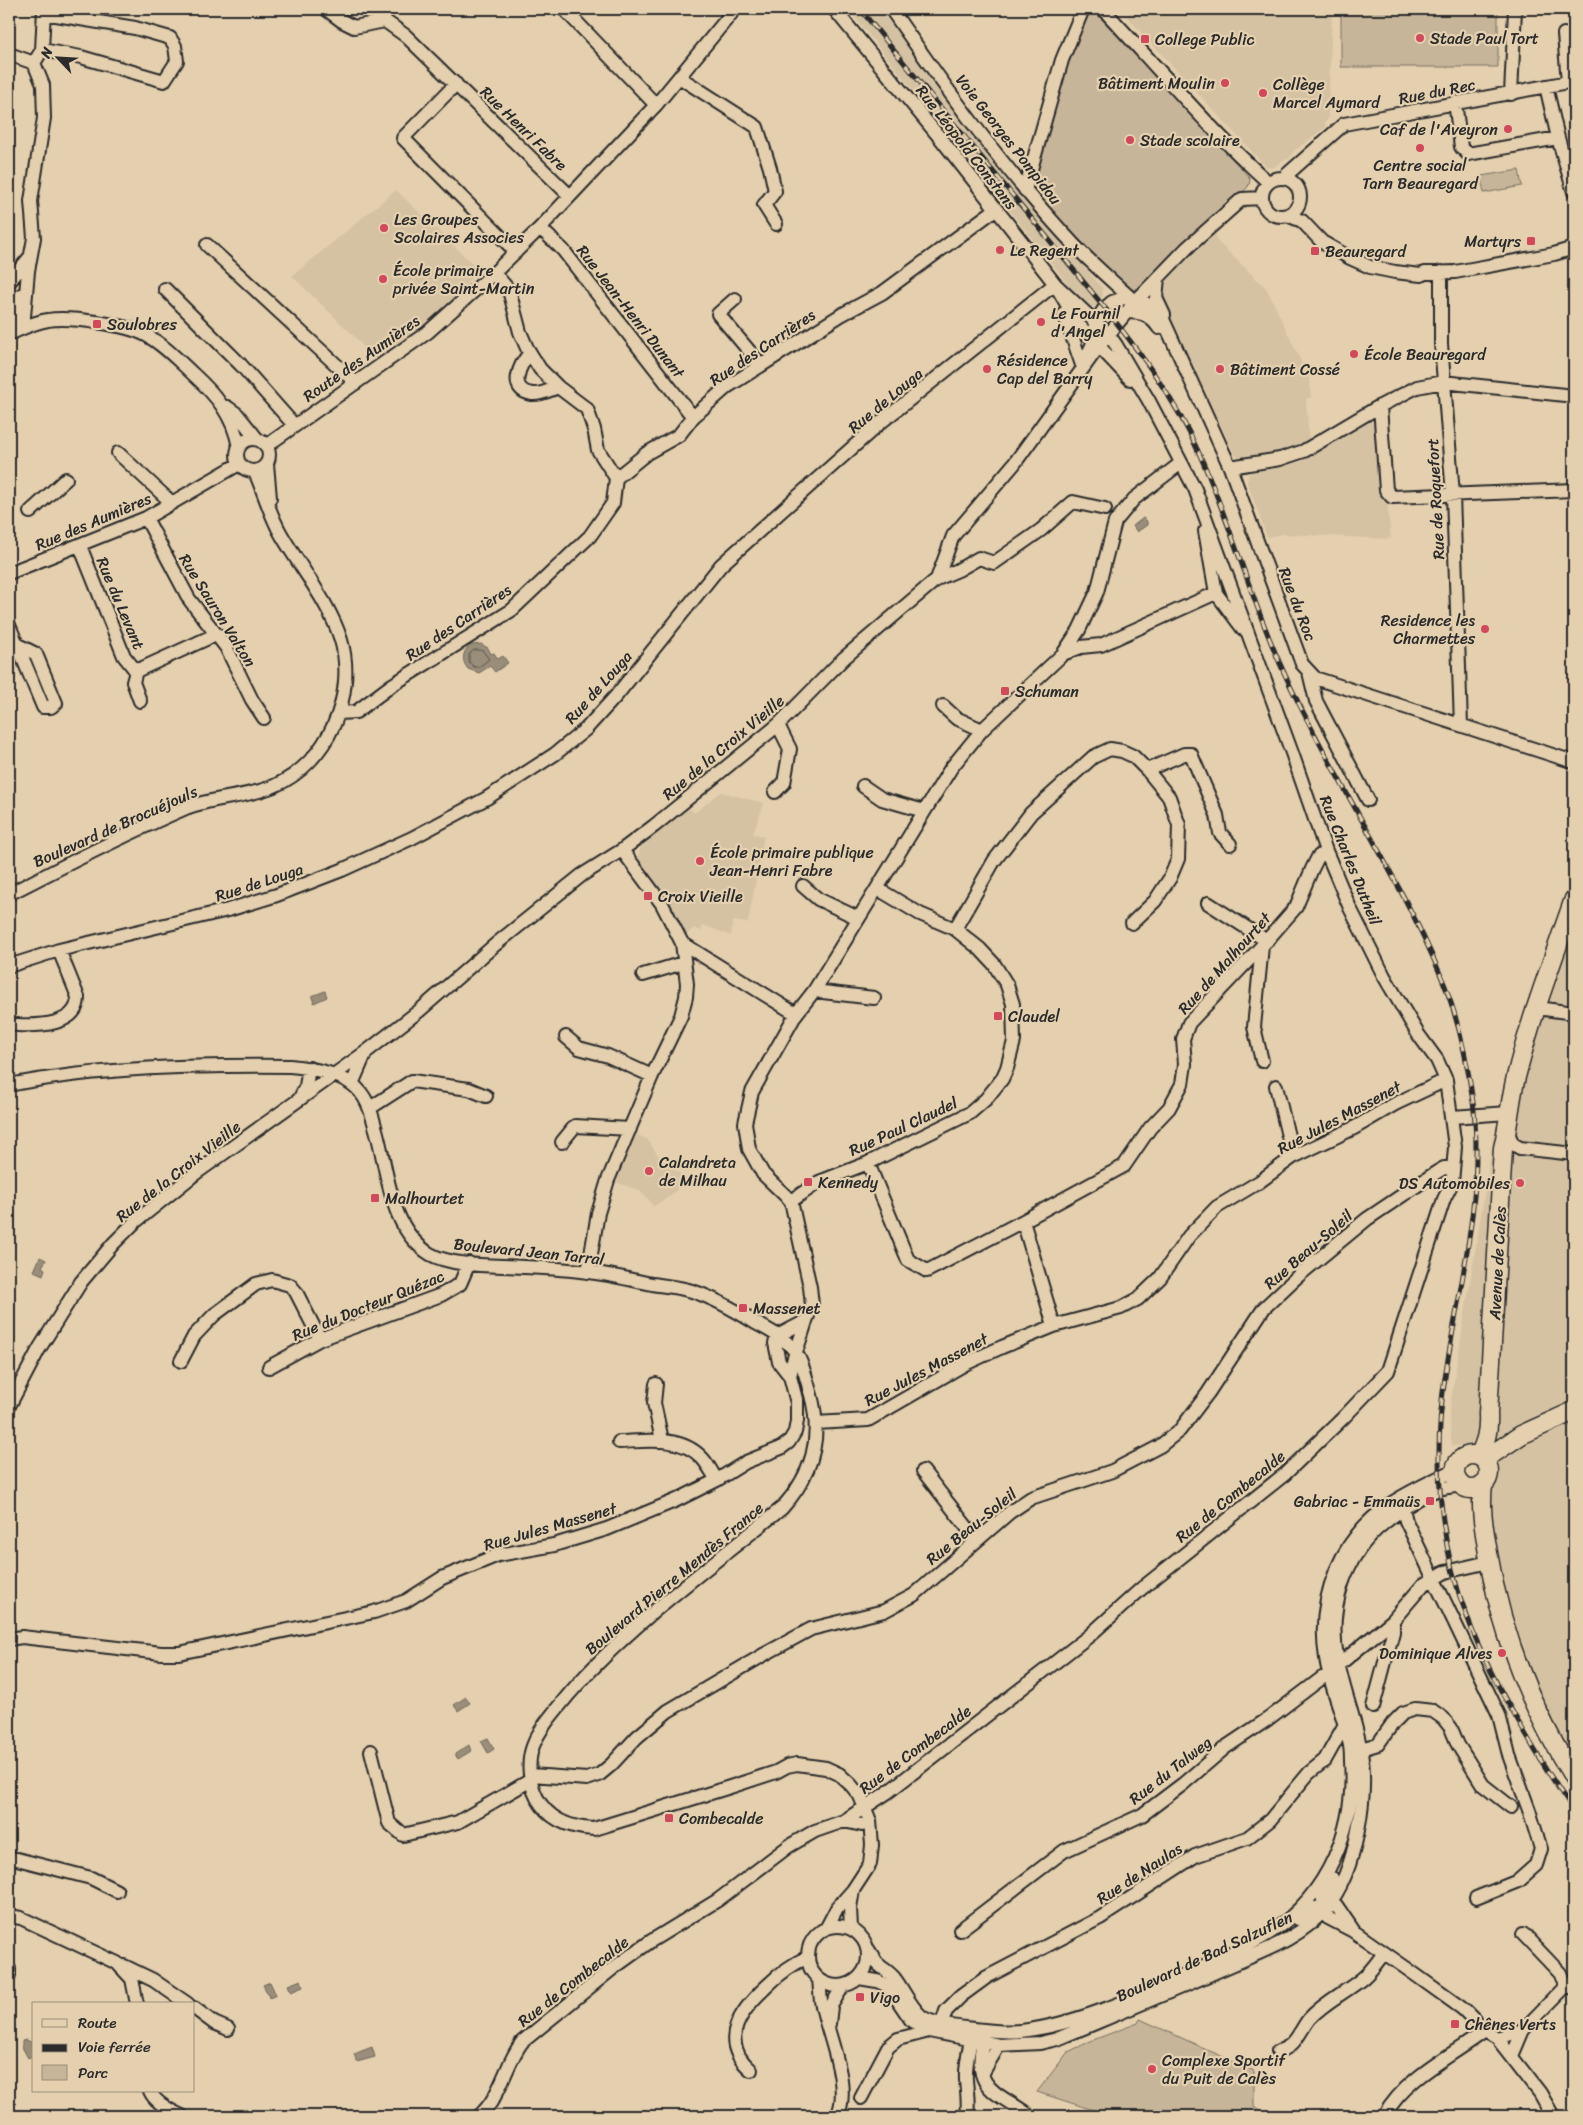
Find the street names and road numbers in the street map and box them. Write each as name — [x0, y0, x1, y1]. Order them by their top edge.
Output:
street label: Voie Georges Pompidou — [948, 67, 1070, 212]
street label: Rue du Rec — [1396, 70, 1478, 113]
street label: Rue Léopold Constans — [908, 78, 1025, 217]
street label: Rue Henri Fabre — [473, 79, 575, 178]
street label: Rue Jean-Henri Dunant — [569, 238, 693, 385]
street label: Rue des Carrières — [703, 301, 822, 394]
street label: Route des Aumières — [296, 307, 426, 410]
street label: Rue de Louga — [841, 360, 930, 441]
street label: Rue de Roquefort — [1418, 438, 1453, 560]
street label: Rue des Aumières — [30, 484, 157, 559]
street label: Rue Sauron Valton — [171, 548, 264, 673]
street label: Rue du Levant — [88, 552, 153, 654]
street label: Rue du Roc — [1270, 563, 1325, 646]
street label: Rue des Carrières — [399, 576, 518, 669]
street label: Rue de Louga — [557, 644, 640, 731]
street label: Rue de la Croix Vieille — [655, 687, 791, 808]
street label: Boulevard de Brocuéjouls — [28, 777, 203, 876]
street label: Rue Charles Dutheil — [1311, 791, 1390, 930]
street label: Rue de Louga — [211, 855, 307, 910]
street label: Rue de Malhourtet — [1170, 905, 1279, 1021]
street label: Rue Jules Massenet — [1272, 1072, 1407, 1162]
street label: Rue Paul Claudel — [844, 1088, 963, 1164]
street label: Rue de la Croix Vieille — [109, 1113, 248, 1230]
street label: Rue Beau-Soleil — [1257, 1202, 1360, 1297]
street label: Avenue de Calès — [1480, 1205, 1515, 1322]
street label: Boulevard Jean Tarral — [452, 1229, 606, 1274]
street label: Rue du Docteur Quézac — [288, 1262, 449, 1349]
street label: Rue Jules Massenet — [859, 1324, 994, 1414]
street label: Rue de Combecalde — [1169, 1443, 1292, 1550]
street label: Rue Beau-Soleil — [919, 1480, 1024, 1573]
street label: Rue Jules Massenet — [480, 1494, 620, 1559]
street label: Boulevard Pierre Mendès France — [578, 1494, 770, 1662]
street label: Rue de Combecalde — [853, 1697, 978, 1802]
street label: Rue du Talweg — [1122, 1728, 1218, 1812]
street label: Rue de Naulas — [1090, 1834, 1189, 1912]
street label: Boulevard de Bad Salzuflen — [1111, 1903, 1298, 2010]
street label: Rue de Combecalde — [511, 1928, 636, 2034]

